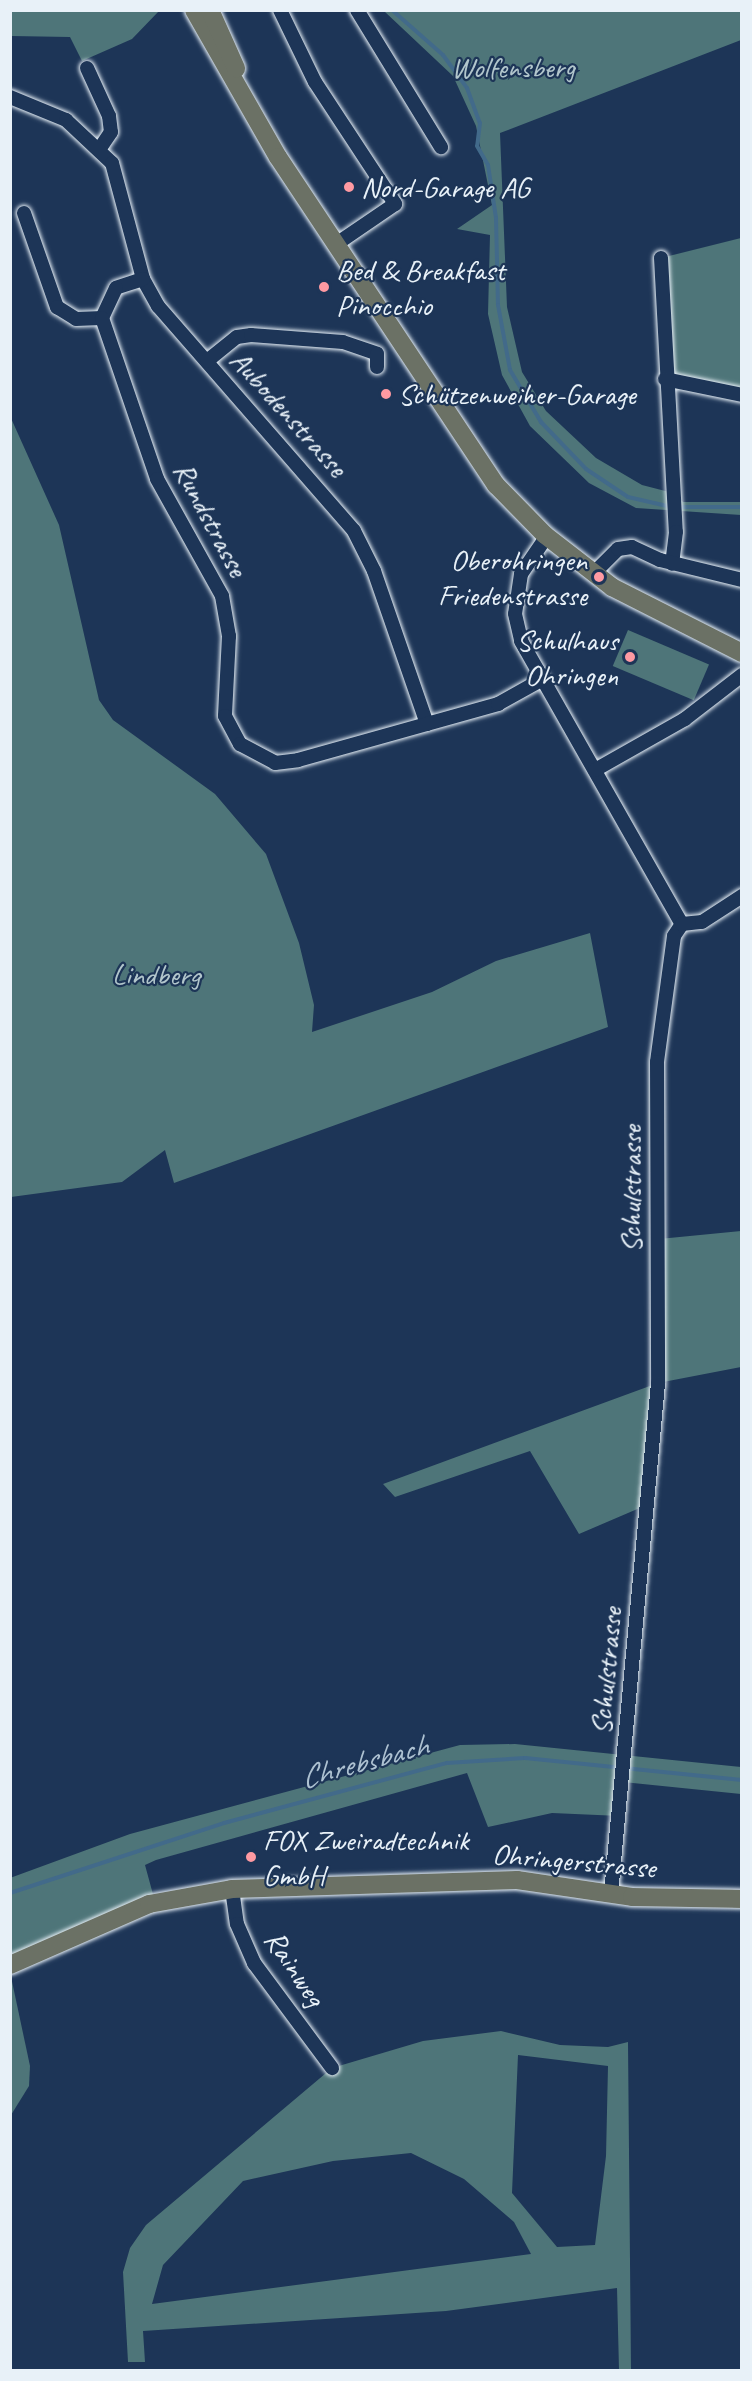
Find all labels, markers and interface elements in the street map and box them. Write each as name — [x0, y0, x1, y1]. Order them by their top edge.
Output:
park label: Wolfensberg — [451, 49, 575, 85]
place label: Nord-Garage AG — [361, 169, 530, 205]
marker: Nord-Garage AG — [342, 180, 356, 194]
place label: Bed & Breakfast Pinocchio — [336, 252, 505, 322]
marker: Bed & Breakfast Pinocchio — [317, 280, 331, 294]
street label: Aubodenstrasse — [223, 342, 355, 484]
place label: Schützenweiher-Garage — [398, 376, 636, 412]
marker: Schützenweiher-Garage — [379, 387, 393, 401]
street label: Rundstrasse — [166, 455, 256, 583]
place label: Oberohringen Friedenstrasse — [438, 542, 587, 612]
marker: Oberohringen Friedenstrasse — [592, 570, 606, 584]
place label: Schulhaus Ohringen — [516, 622, 618, 692]
marker: Schulhaus Ohringen — [623, 650, 637, 664]
park label: Lindberg — [112, 956, 200, 992]
street label: Schulstrasse — [613, 1125, 649, 1253]
street label: Schulstrasse — [583, 1606, 629, 1736]
water label: Chrebsbach — [296, 1727, 432, 1797]
place label: FOX Zweiradtechnik GmbH — [263, 1822, 468, 1892]
street label: Ohringerstrasse — [491, 1836, 657, 1886]
marker: FOX Zweiradtechnik GmbH — [244, 1850, 258, 1864]
street label: Rainweg — [257, 1923, 333, 2013]

